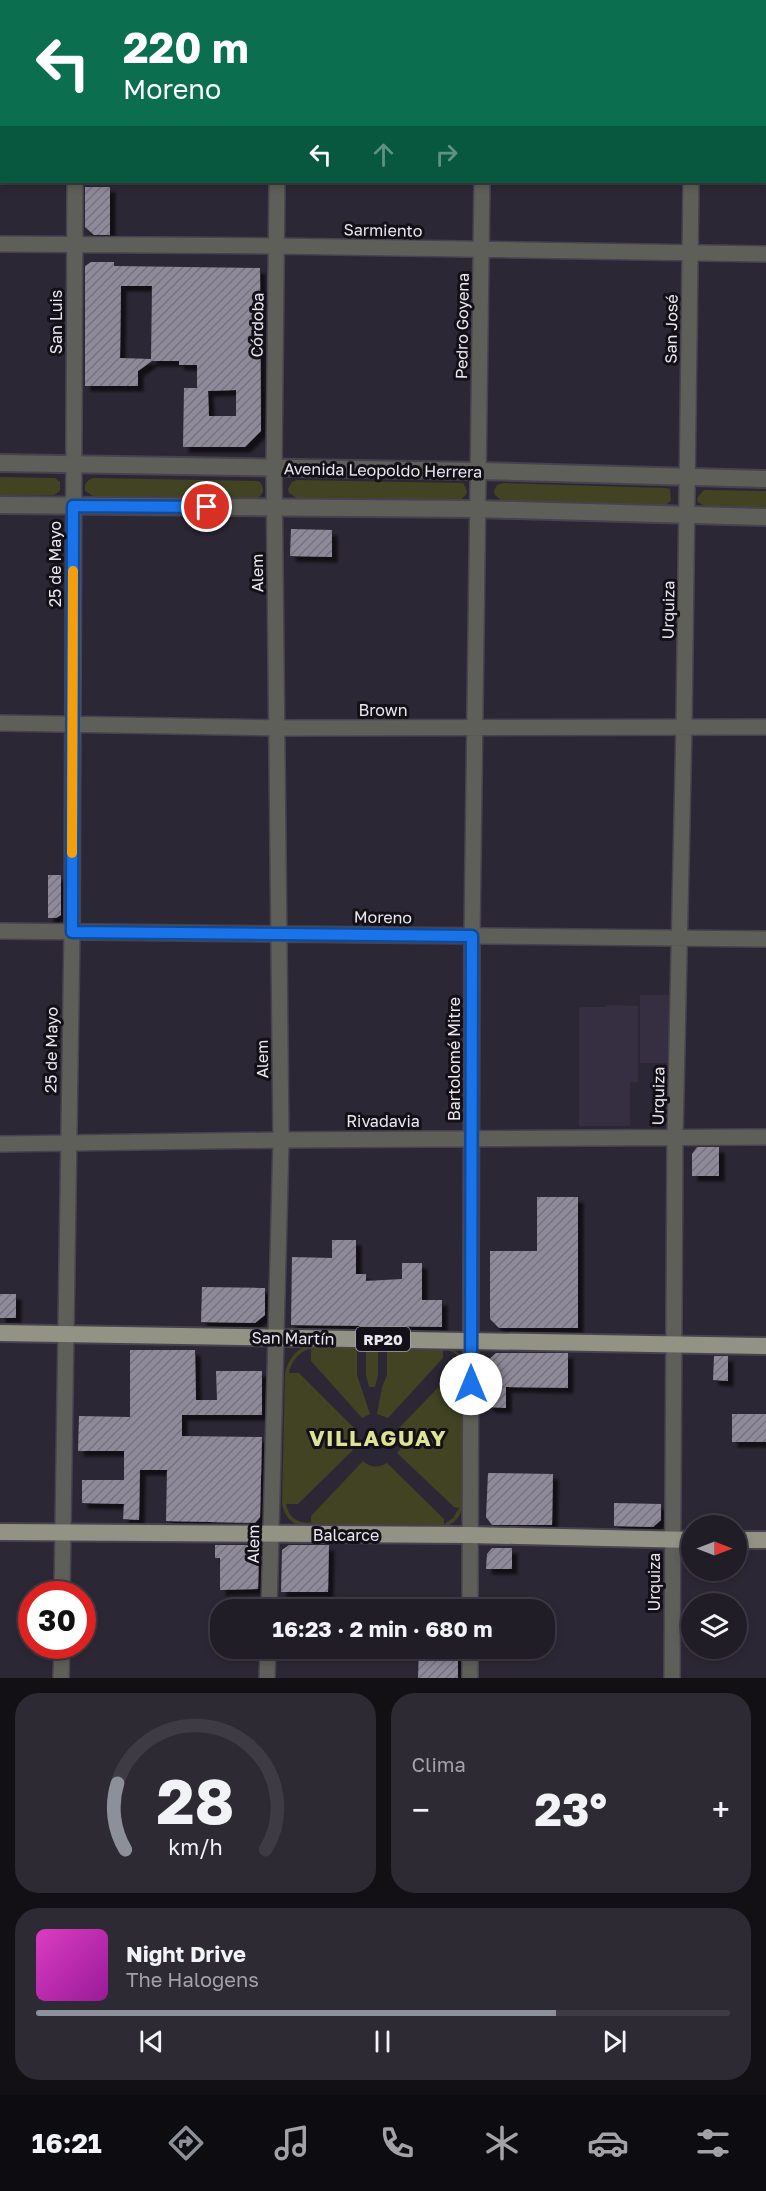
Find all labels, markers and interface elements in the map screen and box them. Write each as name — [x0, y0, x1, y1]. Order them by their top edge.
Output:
text: 220 m — [123, 22, 249, 72]
icon: left — [24, 24, 102, 102]
text: Moreno — [123, 73, 221, 105]
icon: left — [304, 138, 337, 171]
icon: ahead — [367, 138, 400, 171]
icon: right — [430, 138, 463, 171]
street label: Sarmiento — [343, 219, 423, 241]
street label: Pedro Goyena — [451, 273, 473, 379]
street label: San Luis — [46, 290, 66, 354]
street label: Córdoba — [246, 292, 268, 358]
street label: San José — [660, 294, 682, 364]
street label: Avenida Leopoldo Herrera — [284, 458, 482, 482]
pin — [181, 481, 232, 532]
icon: arrive — [190, 490, 223, 523]
street label: 25 de Mayo — [45, 521, 65, 607]
street label: Alem — [247, 553, 267, 593]
street label: Urquiza — [657, 580, 679, 640]
street label: Brown — [358, 700, 408, 720]
street label: Moreno — [354, 906, 412, 928]
street label: Bartolomé Mitre — [444, 997, 464, 1121]
street label: 25 de Mayo — [40, 1007, 62, 1093]
street label: Alem — [252, 1039, 272, 1079]
street label: Urquiza — [647, 1066, 669, 1126]
street label: Rivadavia — [346, 1111, 420, 1131]
street label: San Martín — [251, 1327, 335, 1349]
road number: RP20 — [356, 1327, 410, 1351]
position arrow — [439, 1352, 503, 1416]
district label: VILLAGUAY — [309, 1424, 447, 1451]
north arrow — [681, 1515, 747, 1581]
map controls — [681, 1515, 747, 1659]
street label: Alem — [243, 1524, 263, 1564]
street label: Balcarce — [313, 1525, 379, 1545]
street label: Urquiza — [644, 1553, 664, 1611]
speed limit sign: 30 — [18, 1581, 96, 1659]
button: layers — [681, 1593, 747, 1659]
text: 16:23 · 2 min · 680 m — [273, 1615, 492, 1642]
text: Clima — [412, 1752, 466, 1776]
text: 28 — [156, 1763, 234, 1838]
text: 23° — [535, 1782, 607, 1836]
text: − — [412, 1790, 430, 1829]
text: + — [712, 1790, 730, 1829]
text: km/h — [168, 1834, 223, 1860]
text: Night Drive — [126, 1940, 246, 1967]
text: The Halogens — [126, 1967, 259, 1991]
icon: previous — [135, 2025, 168, 2058]
icon: pause — [366, 2025, 399, 2058]
icon: next — [598, 2025, 631, 2058]
icon: directions — [165, 2122, 207, 2164]
icon: music — [271, 2122, 313, 2164]
icon: phone — [376, 2122, 418, 2164]
icon: climate — [481, 2122, 523, 2164]
icon: car — [587, 2122, 629, 2164]
icon: filters — [692, 2122, 734, 2164]
text: 16:21 — [32, 2127, 102, 2159]

